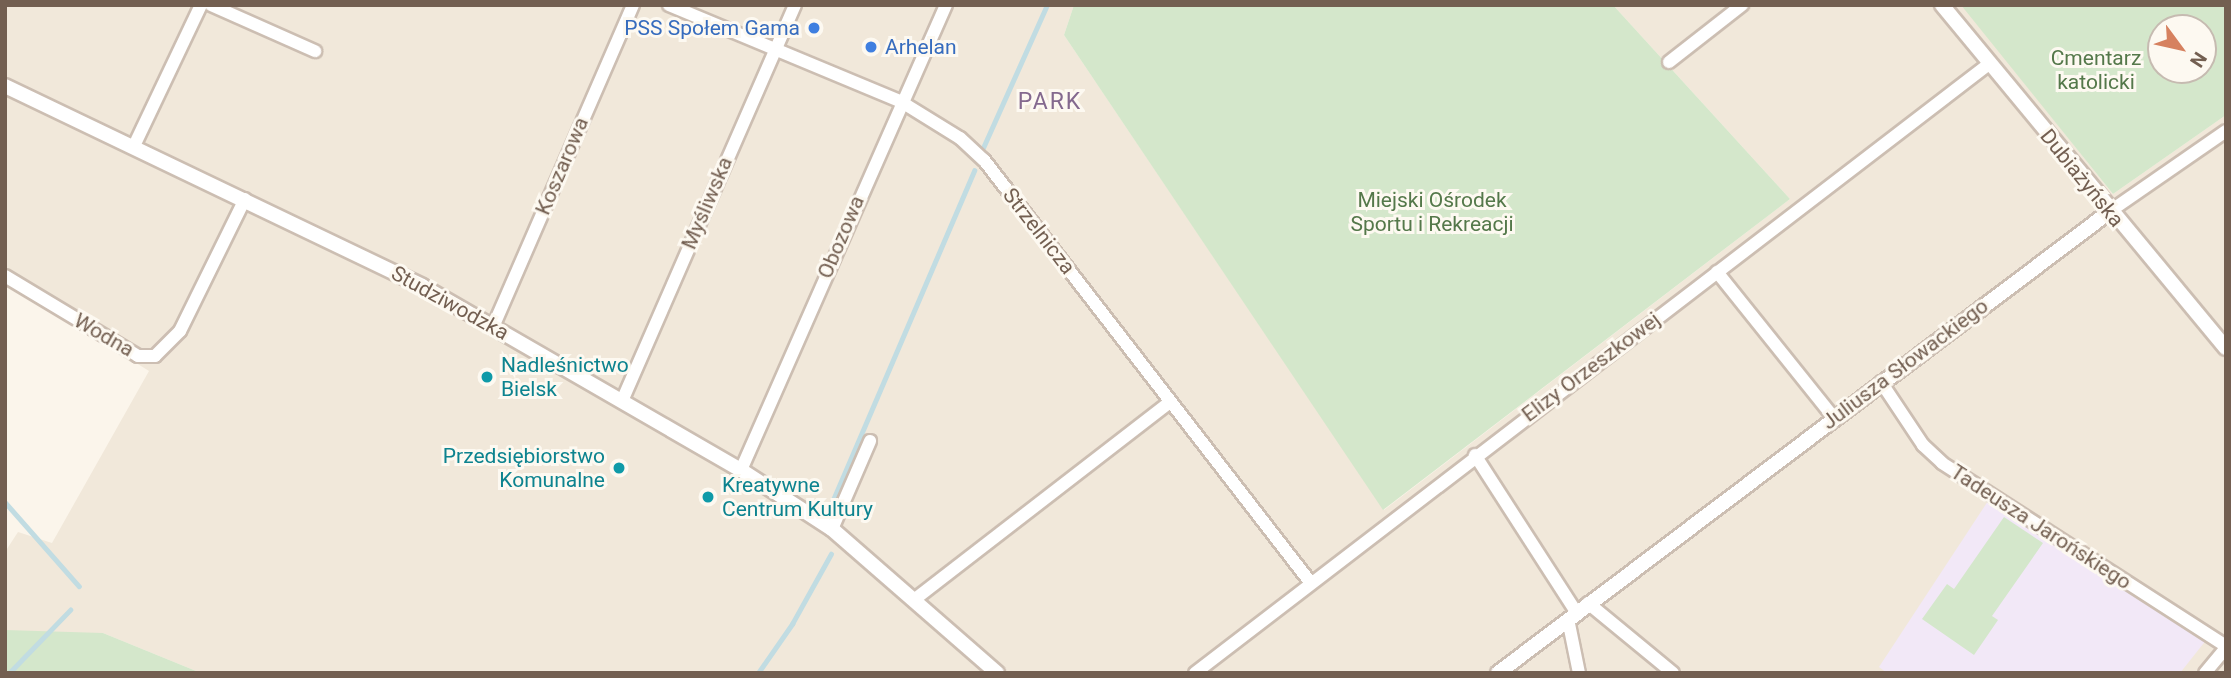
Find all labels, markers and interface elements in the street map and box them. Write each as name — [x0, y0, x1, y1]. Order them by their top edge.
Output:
north arrow — [2147, 14, 2217, 84]
place label: PSS Społem Gama — [624, 15, 800, 41]
marker: PSS Społem Gama — [806, 20, 822, 36]
place label: Arhelan — [885, 34, 957, 60]
marker: Arhelan — [863, 39, 879, 55]
park label: Cmentarz katolicki — [2051, 45, 2141, 95]
text: N — [2185, 48, 2212, 72]
district label: PARK — [1018, 88, 1082, 116]
street label: Koszarowa — [530, 113, 594, 219]
street label: Dubiażyńska — [2035, 124, 2129, 232]
street label: Myśliwska — [676, 153, 738, 253]
street label: Strzelnicza — [998, 183, 1080, 279]
park label: Miejski Ośrodek Sportu i Rekreacji — [1350, 187, 1514, 237]
street label: Obozowa — [812, 192, 870, 282]
street label: Studziwodzka — [387, 260, 513, 346]
street label: Juliusza Słowackiego — [1817, 293, 1993, 435]
street label: Elizy Orzeszkowej — [1517, 307, 1665, 427]
street label: Wodna — [69, 308, 139, 362]
place label: Nadleśnictwo Bielsk — [501, 352, 629, 402]
marker: Nadleśnictwo Bielsk — [479, 369, 495, 385]
place label: Przedsiębiorstwo Komunalne — [443, 443, 605, 493]
street label: Tadeusza Jarońskiego — [1946, 459, 2136, 595]
marker: Przedsiębiorstwo Komunalne — [611, 460, 627, 476]
place label: Kreatywne Centrum Kultury — [722, 472, 873, 522]
marker: Kreatywne Centrum Kultury — [700, 489, 716, 505]

